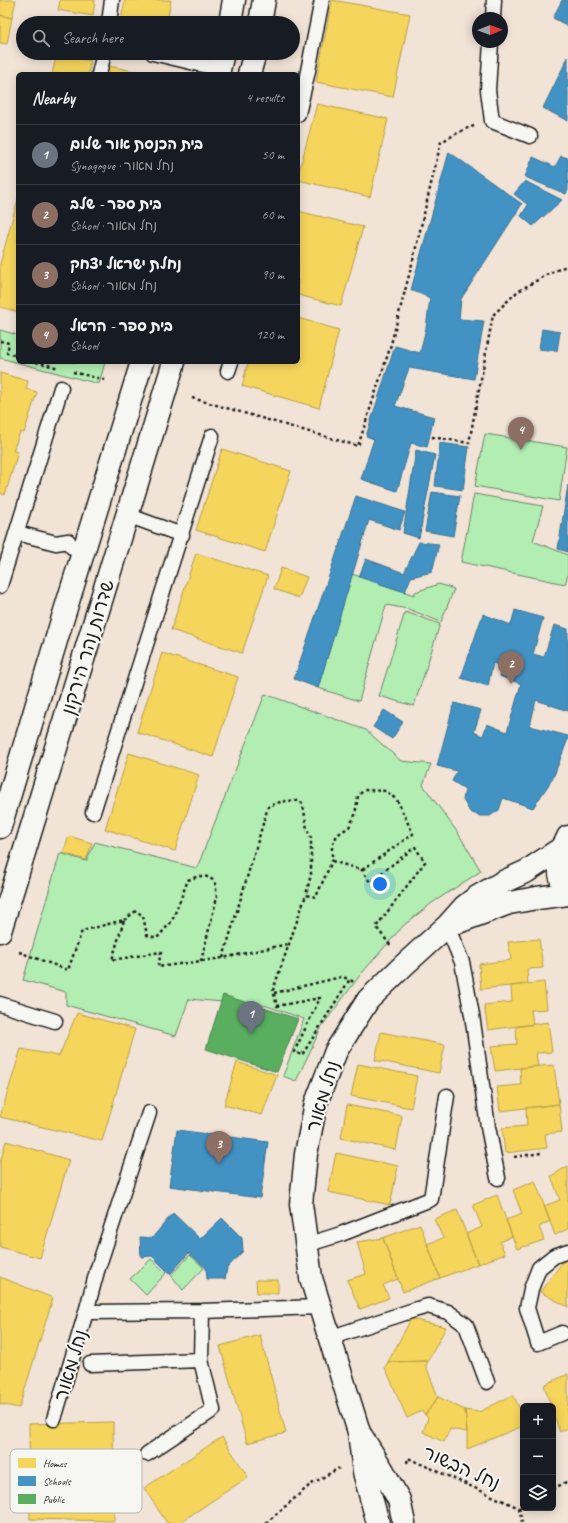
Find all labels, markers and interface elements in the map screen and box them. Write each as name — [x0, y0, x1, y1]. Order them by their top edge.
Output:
north arrow — [472, 12, 508, 48]
search box — [16, 16, 300, 60]
icon: search — [30, 27, 52, 49]
text: Search here — [62, 29, 123, 48]
text: Nearby — [32, 88, 75, 109]
text: 4 results — [246, 90, 284, 106]
text: בית הכנסת אור שלום — [70, 135, 203, 154]
text: 1 — [42, 147, 48, 163]
text: 50 m — [262, 147, 284, 163]
text: Synagogue · נחל מאור — [70, 158, 174, 174]
text: בית ספר - שלב — [70, 195, 162, 214]
text: 2 — [42, 207, 48, 223]
text: 60 m — [262, 207, 284, 223]
text: School · נחל מאור — [70, 218, 157, 234]
text: נחלת ישראל יצחק — [70, 255, 182, 274]
text: 3 — [42, 267, 48, 283]
text: 90 m — [262, 267, 284, 283]
text: School · נחל מאור — [70, 278, 157, 294]
text: בית ספר - הראל — [70, 317, 173, 336]
text: 4 — [42, 327, 48, 343]
text: 120 m — [256, 327, 284, 343]
text: School — [70, 338, 98, 354]
pin: 4 — [508, 417, 534, 450]
street label: שדרות נהר הירקון — [56, 577, 120, 718]
pin: 2 — [498, 651, 524, 684]
your location — [370, 874, 390, 894]
pin: 1 — [238, 1001, 264, 1034]
street label: נחל מאור — [301, 1058, 345, 1135]
pin: 3 — [206, 1131, 232, 1164]
street label: נחל מאור — [49, 1327, 93, 1404]
map controls — [520, 1403, 556, 1511]
button: + — [520, 1403, 556, 1439]
button: − — [520, 1439, 556, 1475]
street label: נחל הבשור — [419, 1440, 504, 1496]
legend — [10, 1449, 142, 1513]
text: Homes — [43, 1456, 68, 1470]
text: Schools — [43, 1474, 72, 1488]
button: layers — [520, 1475, 556, 1511]
text: Public — [43, 1492, 65, 1506]

